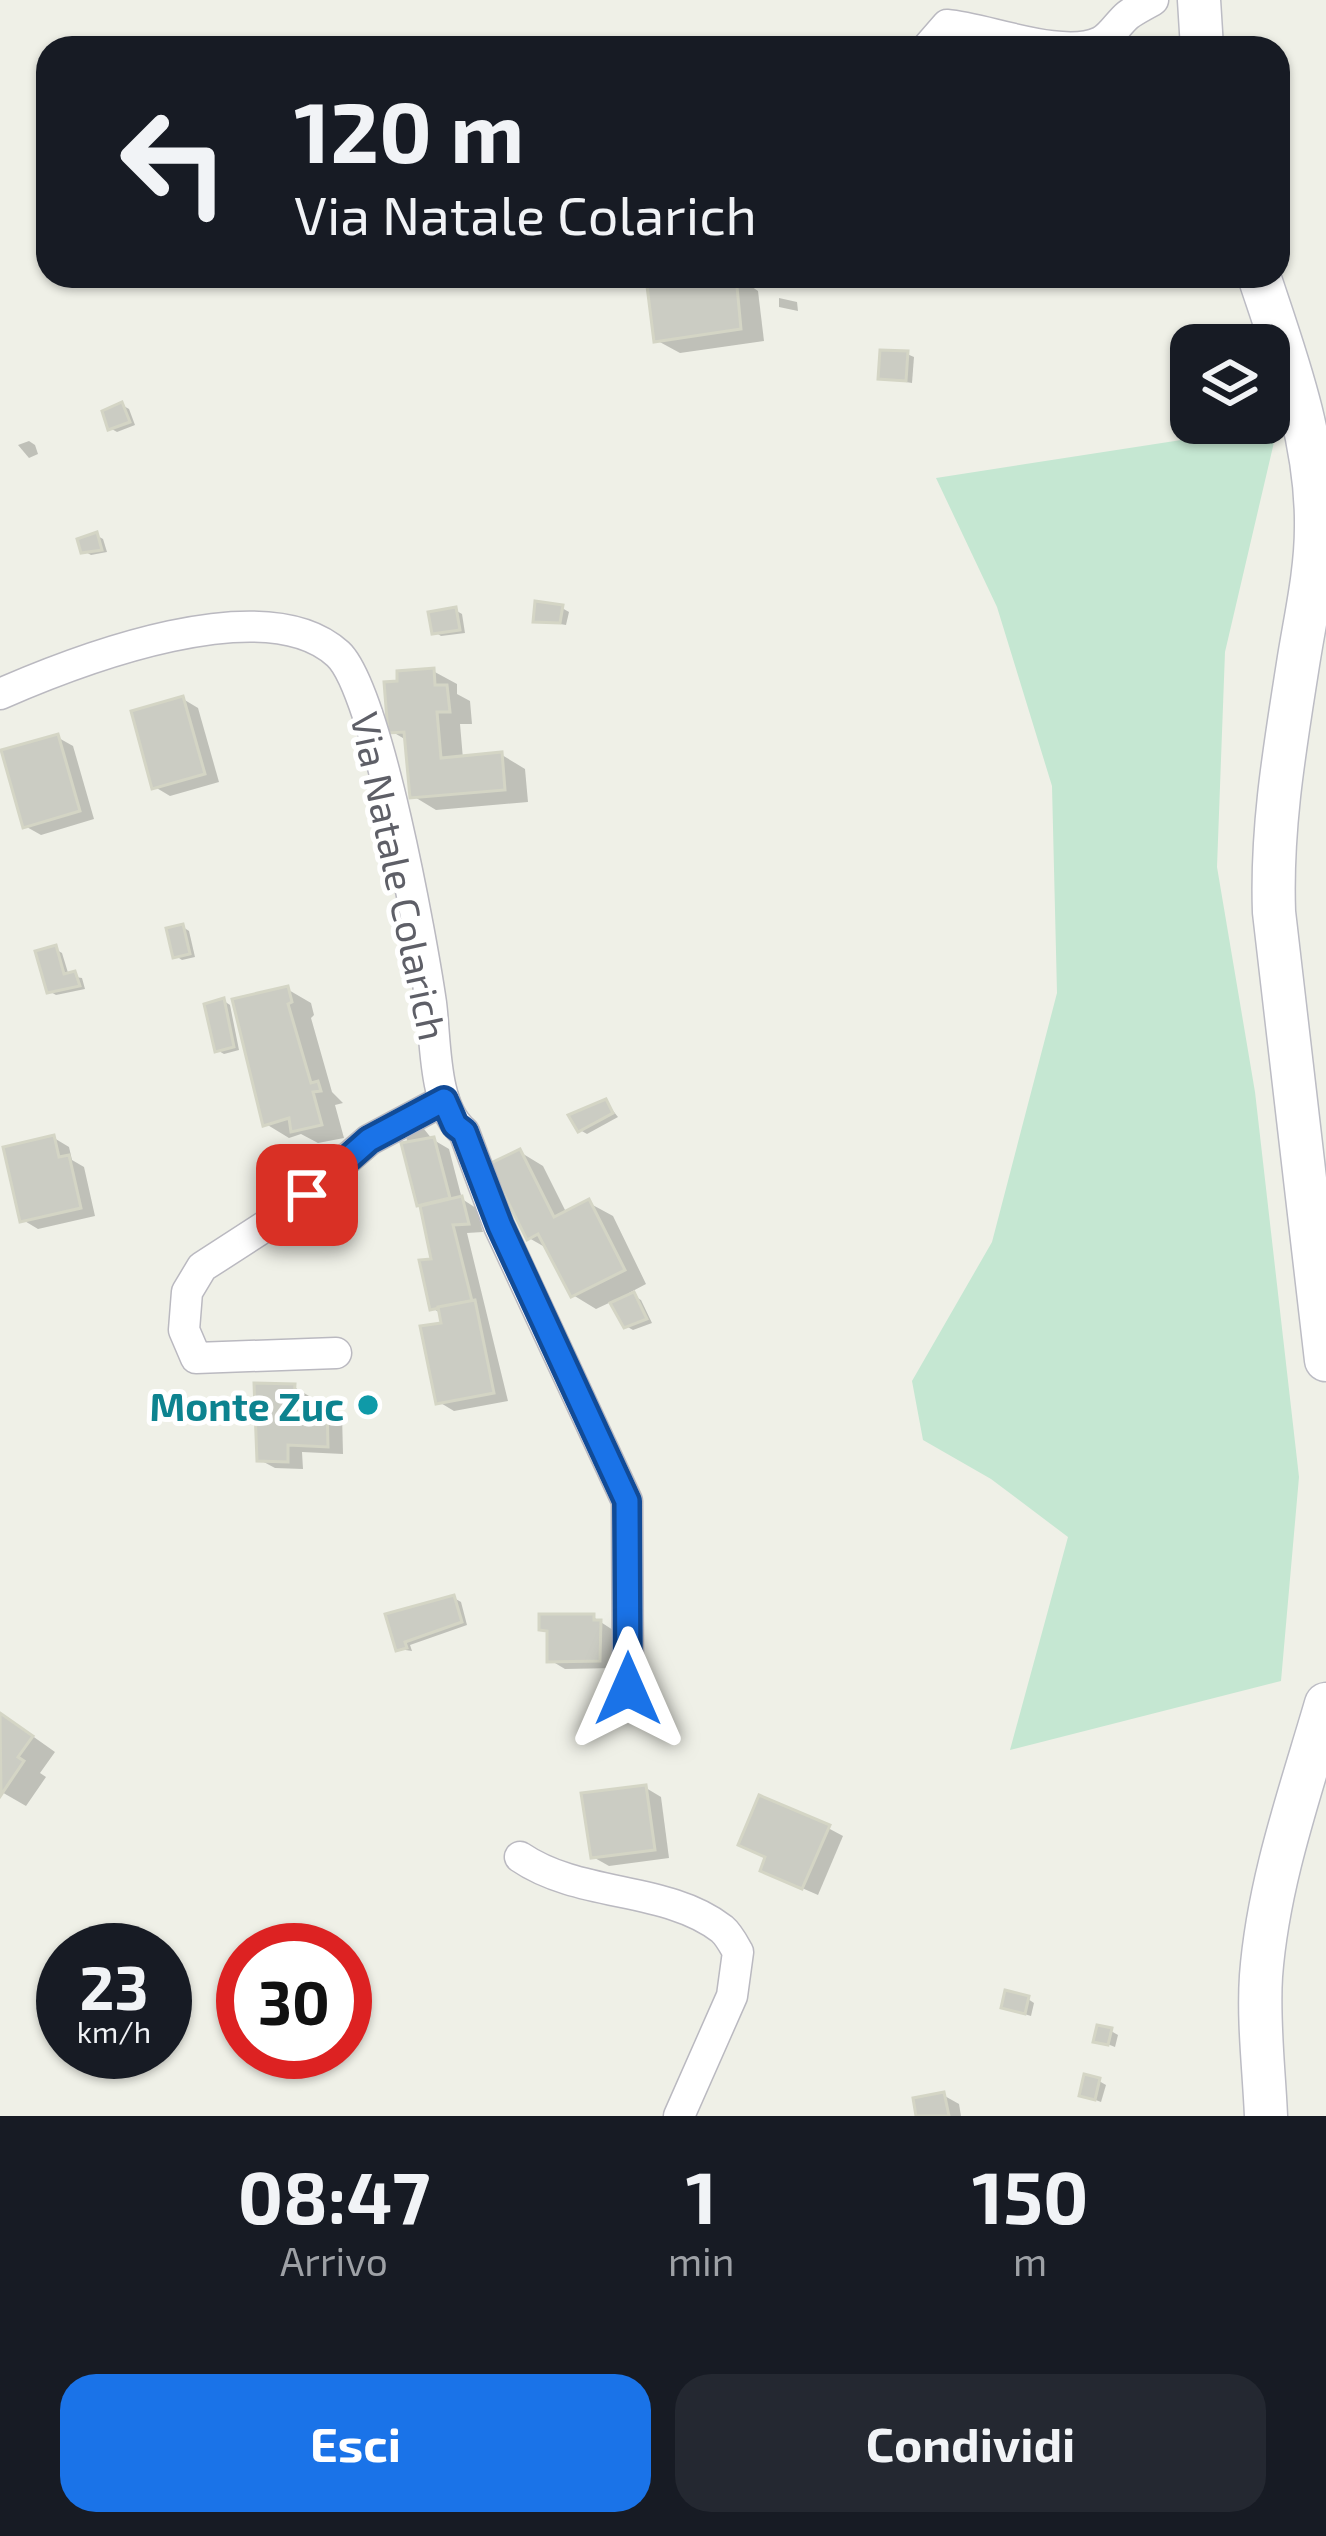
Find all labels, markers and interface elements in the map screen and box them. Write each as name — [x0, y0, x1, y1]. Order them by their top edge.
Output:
text: 120 m — [294, 79, 524, 180]
icon: left — [96, 84, 252, 240]
text: Via Natale Colarich — [294, 181, 757, 246]
map controls — [1170, 324, 1290, 444]
button: layers — [1170, 324, 1290, 444]
street label: Via Natale Colarich — [342, 708, 458, 1044]
pin — [256, 1144, 358, 1246]
icon: arrive — [274, 1162, 340, 1228]
place label: Monte Zuc — [150, 1382, 344, 1429]
marker: Monte Zuc — [355, 1392, 381, 1418]
position arrow — [565, 1626, 691, 1752]
speed limit sign: 30 — [216, 1923, 372, 2079]
text: 23 — [80, 1950, 148, 2022]
text: km/h — [77, 2013, 151, 2049]
text: 08:47 — [238, 2152, 430, 2238]
text: 1 — [686, 2152, 717, 2238]
text: 150 — [972, 2152, 1088, 2238]
text: Arrivo — [280, 2237, 388, 2284]
text: min — [668, 2237, 734, 2284]
text: m — [1013, 2237, 1047, 2284]
button: Esci — [60, 2374, 651, 2512]
button: Condividi — [675, 2374, 1266, 2512]

